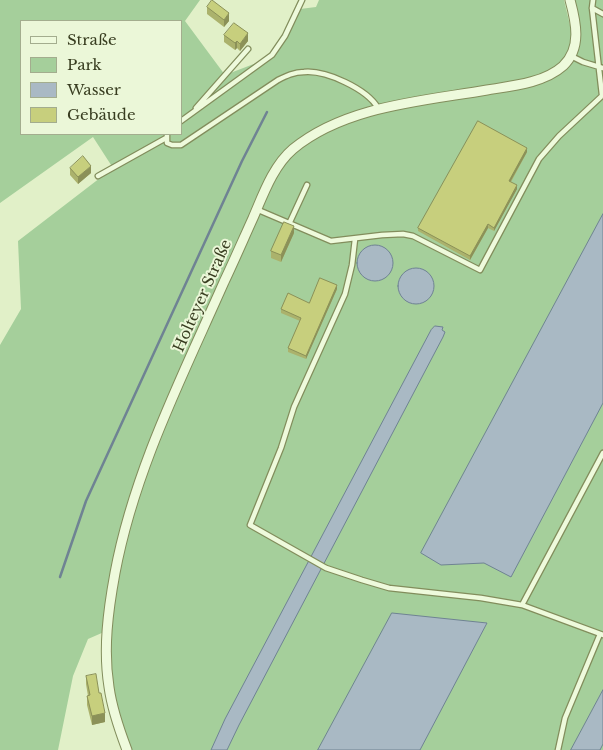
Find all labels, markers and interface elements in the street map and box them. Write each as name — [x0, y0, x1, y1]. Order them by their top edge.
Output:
legend — [20, 20, 182, 135]
text: Straße — [67, 30, 117, 49]
text: Park — [67, 55, 102, 74]
text: Wasser — [67, 80, 121, 99]
text: Gebäude — [67, 105, 136, 124]
street label: Holteyer Straße — [170, 237, 236, 355]

